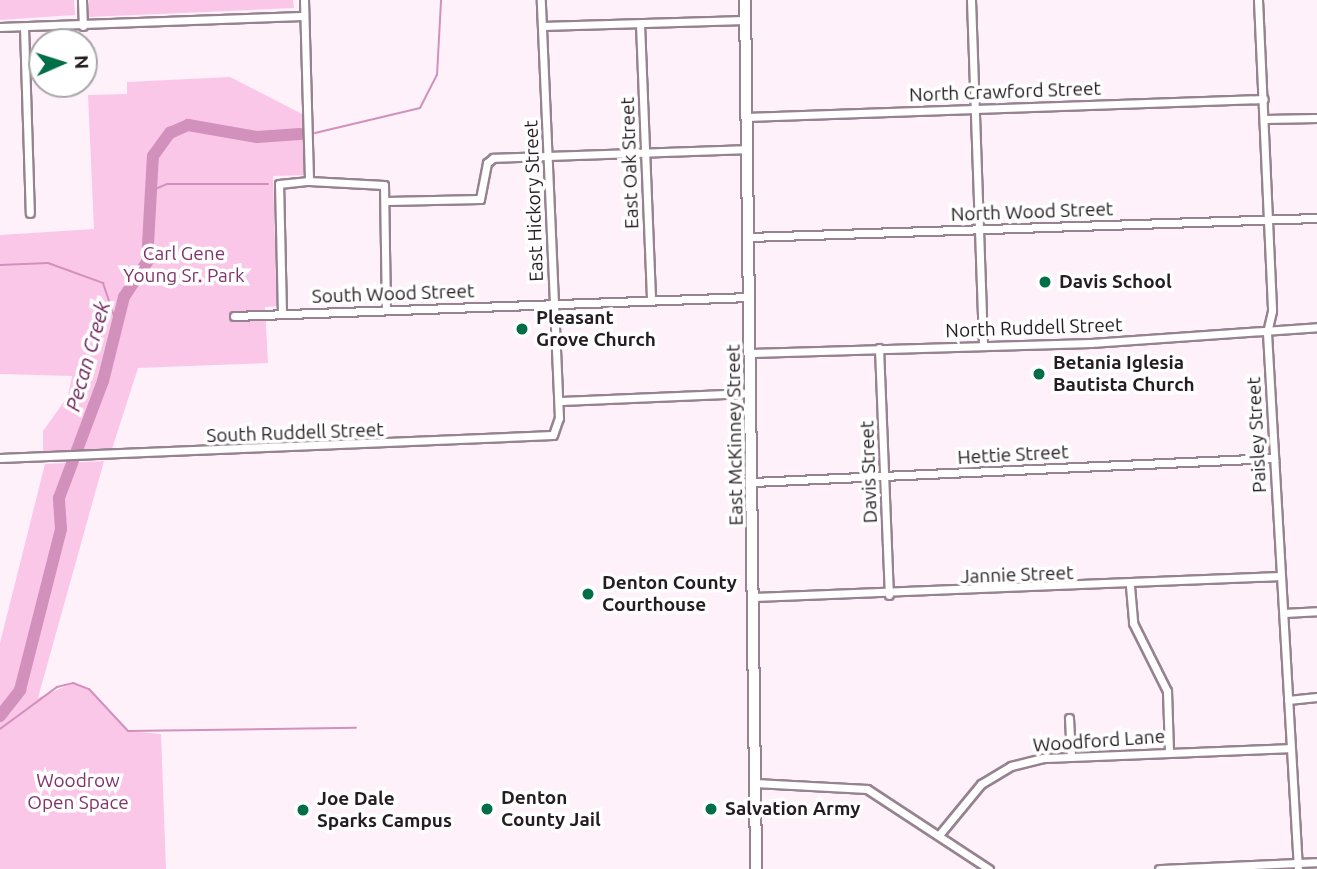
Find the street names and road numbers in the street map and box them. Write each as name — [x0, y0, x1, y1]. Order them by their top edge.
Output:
street label: North Crawford Street — [909, 77, 1101, 107]
street label: East Oak Street — [616, 97, 644, 229]
street label: East Hickory Street — [520, 120, 548, 282]
street label: North Wood Street — [950, 198, 1114, 226]
street label: South Wood Street — [311, 280, 475, 308]
street label: North Ruddell Street — [945, 314, 1123, 342]
street label: East McKinney Street — [722, 344, 748, 526]
street label: Paisley Street — [1243, 377, 1271, 493]
street label: South Ruddell Street — [206, 419, 384, 447]
street label: Davis Street — [856, 420, 882, 524]
street label: Hettie Street — [957, 441, 1069, 469]
street label: Jannie Street — [960, 562, 1074, 588]
street label: Woodford Lane — [1032, 725, 1166, 757]

